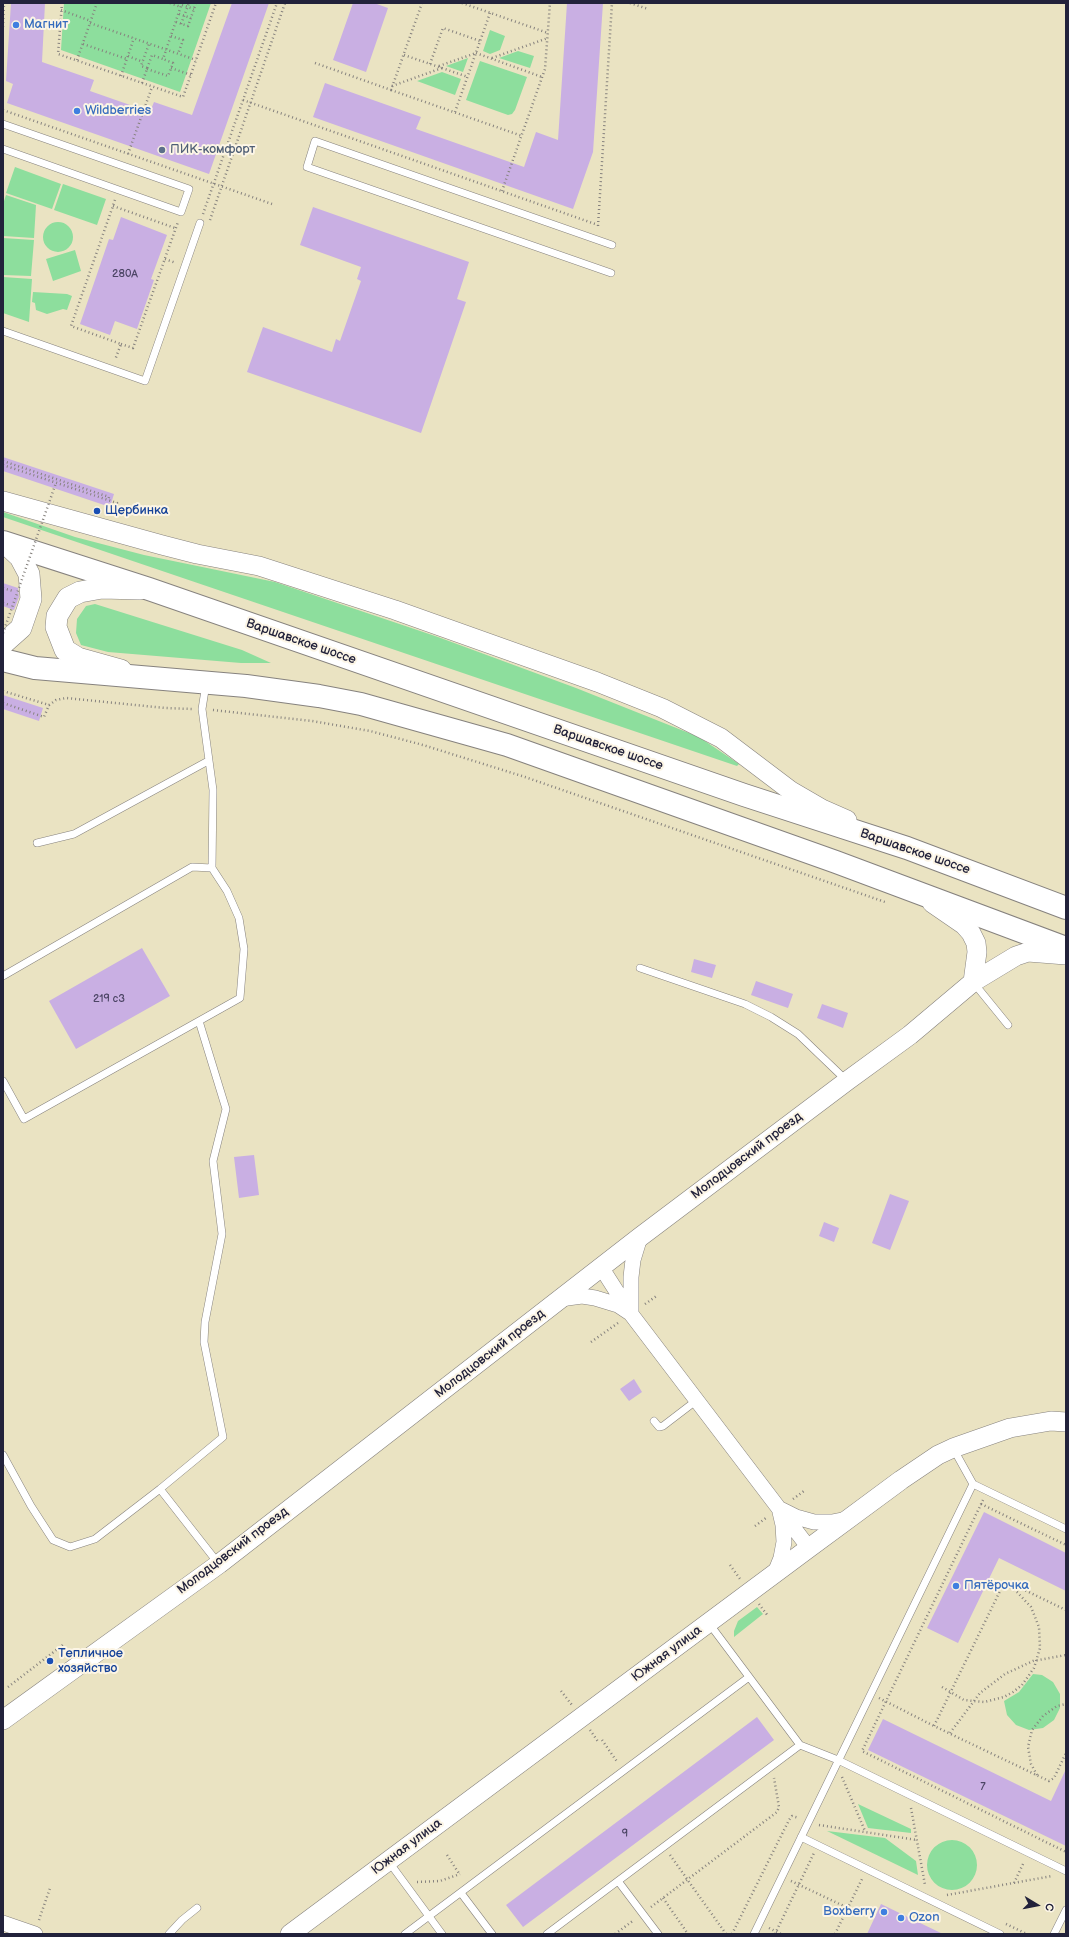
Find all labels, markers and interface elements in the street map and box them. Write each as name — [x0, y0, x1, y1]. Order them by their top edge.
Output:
place label: Магнит — [24, 17, 68, 33]
marker: Магнит — [11, 20, 21, 30]
place label: Wildberries — [85, 103, 151, 119]
marker: Wildberries — [72, 106, 82, 116]
place label: ПИК-комфорт — [170, 142, 255, 158]
marker: ПИК-комфорт — [157, 145, 167, 155]
house number: 280А — [112, 267, 138, 281]
place label: Щербинка — [105, 503, 168, 519]
marker: Щербинка — [92, 506, 102, 516]
street label: Варшавское шоссе — [244, 616, 358, 668]
street label: Варшавское шоссе — [551, 722, 665, 774]
street label: Варшавское шоссе — [858, 826, 972, 878]
house number: 219 с3 — [93, 992, 125, 1006]
street label: Молодцовский проезд — [688, 1109, 806, 1203]
street label: Молодцовский проезд — [432, 1306, 548, 1402]
street label: Молодцовский проезд — [174, 1504, 292, 1598]
place label: Пятёрочка — [964, 1578, 1029, 1594]
marker: Пятёрочка — [951, 1581, 961, 1591]
street label: Южная улица — [629, 1623, 705, 1685]
place label: Тепличное хозяйство — [58, 1646, 123, 1677]
marker: Тепличное хозяйство — [45, 1656, 55, 1666]
house number: 7 — [980, 1780, 986, 1794]
street label: Южная улица — [369, 1816, 445, 1878]
house number: 9 — [622, 1827, 628, 1841]
north arrow — [1017, 1885, 1057, 1925]
text: С — [1042, 1902, 1056, 1912]
place label: Boxberry — [823, 1904, 876, 1920]
marker: Boxberry — [879, 1907, 889, 1917]
place label: Ozon — [909, 1910, 939, 1926]
marker: Ozon — [896, 1913, 906, 1923]

